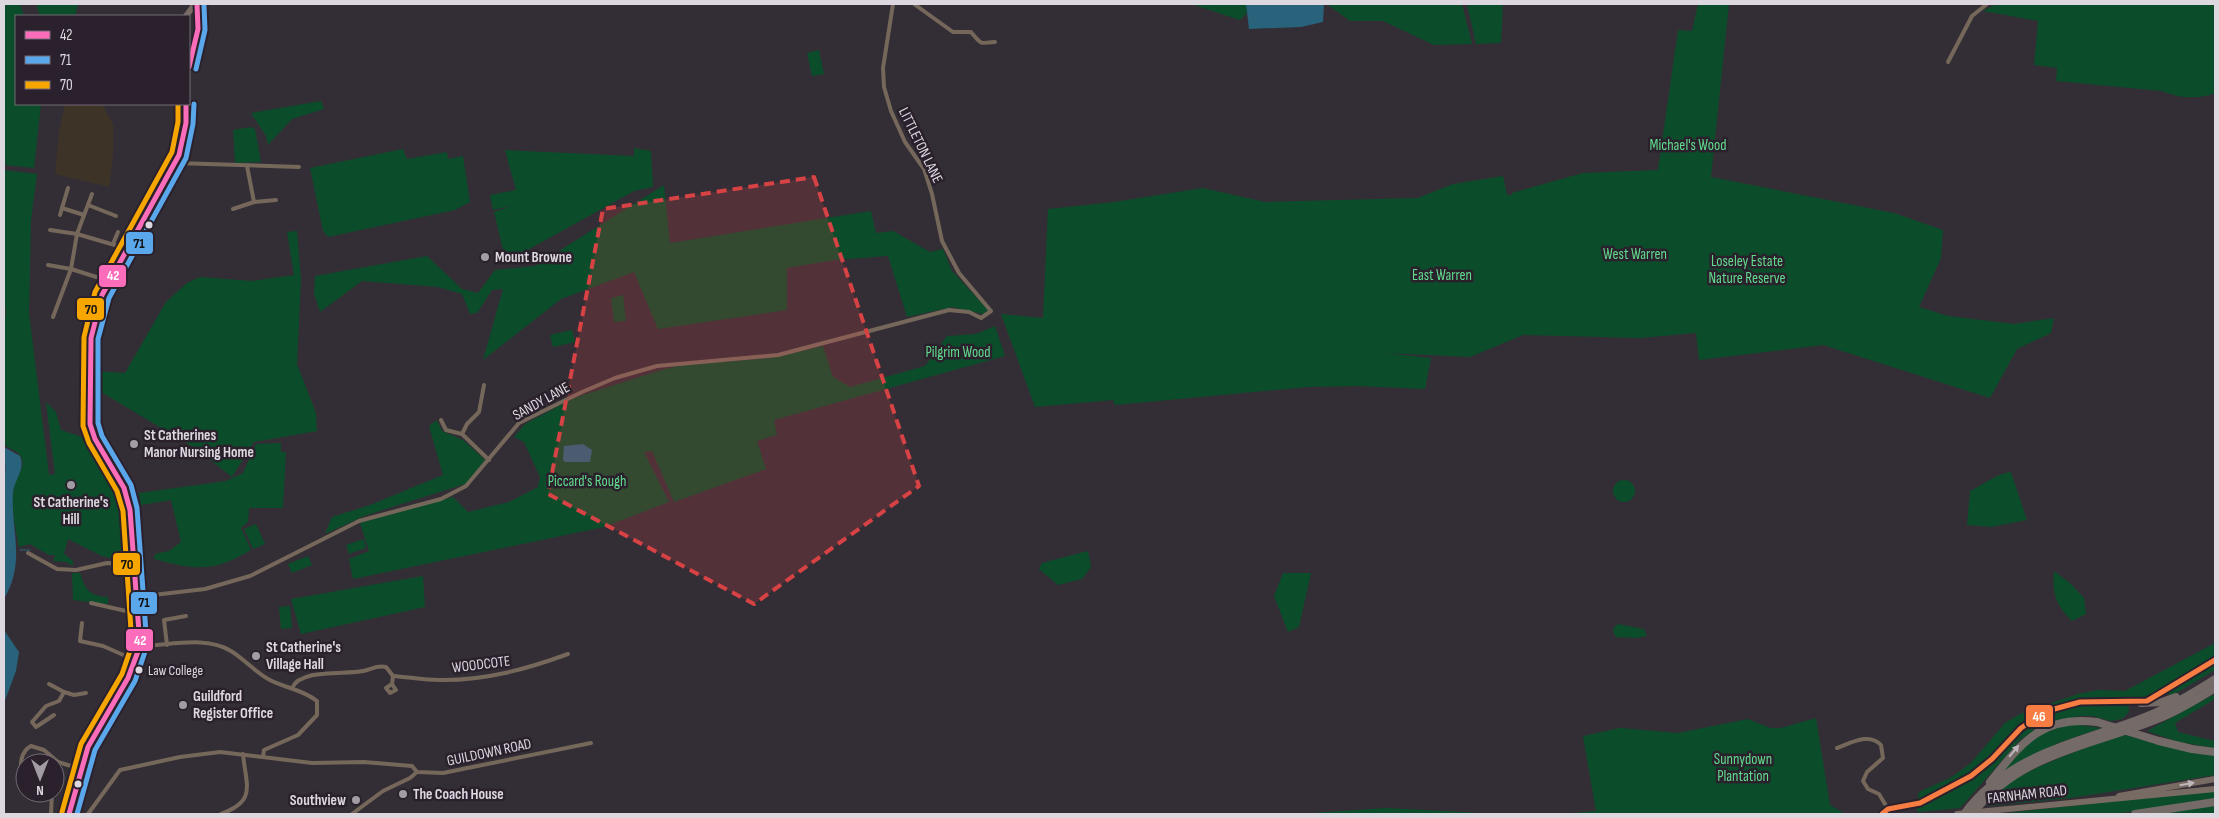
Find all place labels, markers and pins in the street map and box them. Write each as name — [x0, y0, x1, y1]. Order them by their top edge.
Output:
unlabelled marker — [144, 220, 154, 230]
place label: Mount Browne — [495, 248, 572, 267]
marker: Mount Browne — [479, 251, 491, 263]
place label: St Catherines Manor Nursing Home — [144, 426, 254, 462]
marker: St Catherines Manor Nursing Home — [128, 438, 140, 450]
marker: St Catherine's Hill — [65, 479, 77, 491]
place label: St Catherine's Hill — [34, 493, 109, 529]
place label: St Catherine's Village Hall — [266, 638, 341, 674]
marker: St Catherine's Village Hall — [250, 650, 262, 662]
place label: Law College — [148, 662, 203, 679]
marker: Law College — [134, 665, 144, 675]
place label: Guildford Register Office — [193, 687, 273, 723]
marker: Guildford Register Office — [177, 699, 189, 711]
unlabelled marker — [73, 779, 83, 789]
place label: The Coach House — [413, 785, 504, 804]
marker: The Coach House — [397, 788, 409, 800]
place label: Southview — [290, 791, 346, 810]
marker: Southview — [350, 794, 362, 806]

